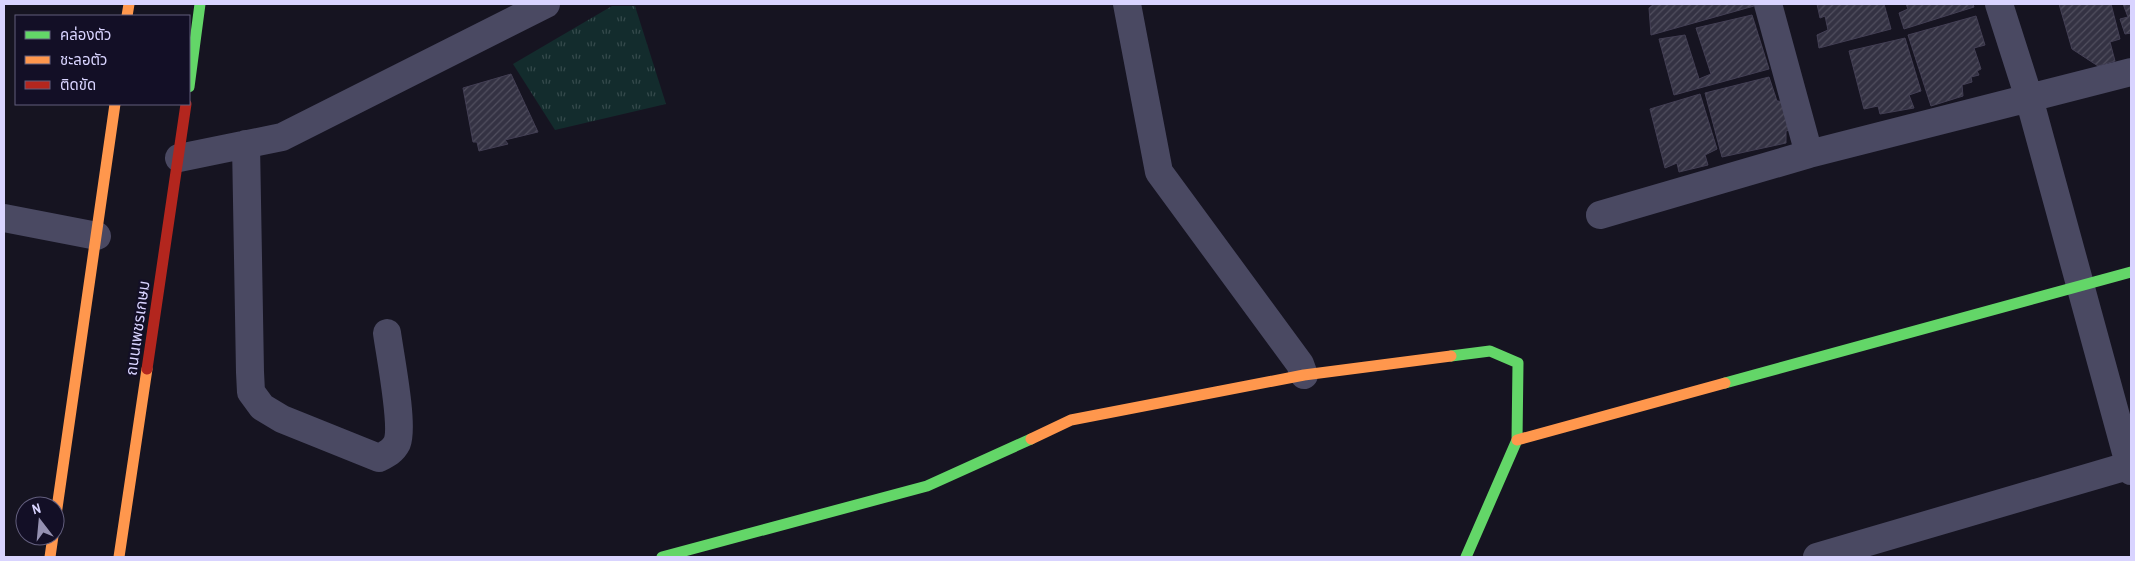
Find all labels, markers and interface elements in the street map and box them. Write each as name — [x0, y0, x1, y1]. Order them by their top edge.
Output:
legend — [15, 15, 190, 105]
text: คล่องตัว — [60, 24, 111, 45]
text: ชะลอตัว — [60, 49, 107, 70]
text: ติดขัด — [60, 74, 96, 95]
street label: ถนนเพชรเกษม — [119, 279, 155, 377]
north arrow — [15, 496, 65, 546]
text: N — [30, 499, 43, 518]

